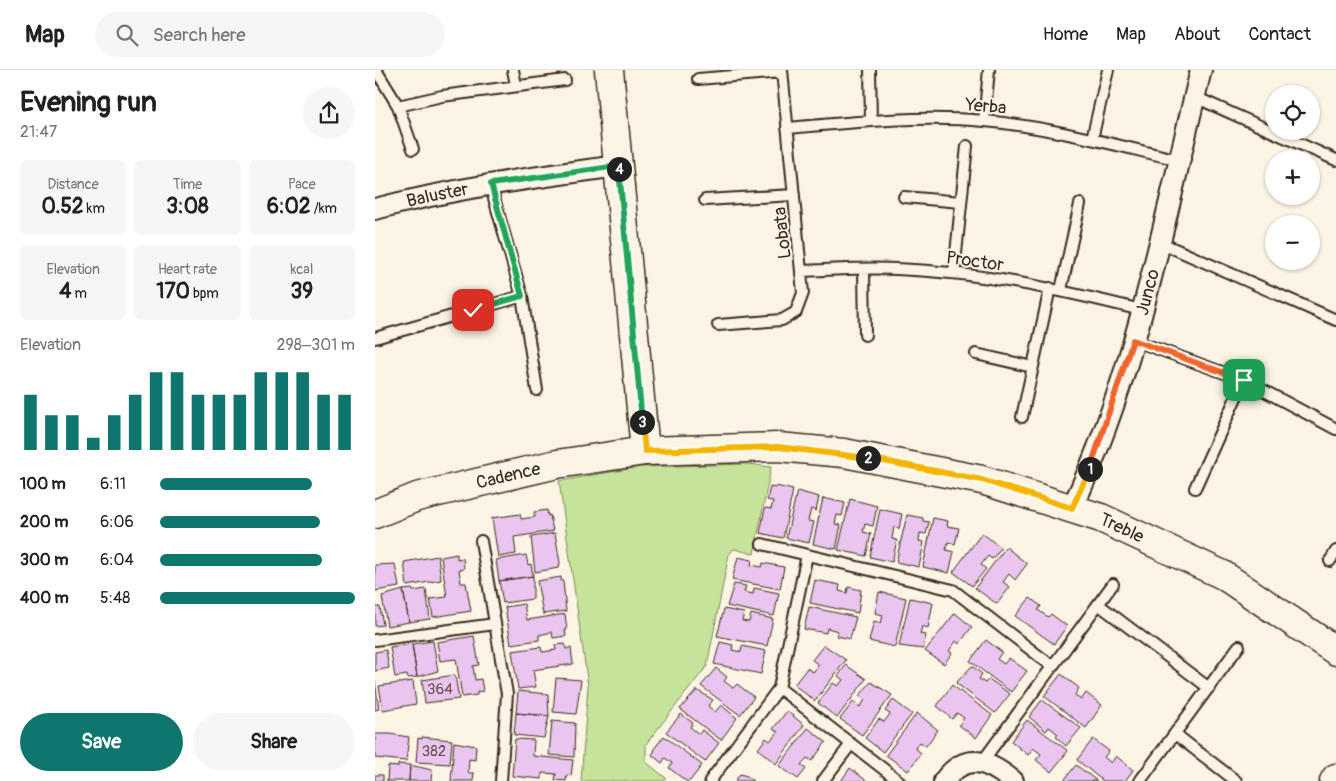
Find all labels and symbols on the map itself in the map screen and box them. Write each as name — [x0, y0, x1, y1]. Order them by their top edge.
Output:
street label: Yerba — [964, 93, 1007, 120]
pin: 4 — [607, 156, 631, 182]
street label: Baluster — [404, 178, 471, 213]
street label: Lobata — [768, 206, 797, 260]
street label: Proctor — [945, 246, 1006, 277]
street label: Junco — [1131, 266, 1165, 318]
pin — [452, 289, 494, 331]
pin — [1223, 359, 1265, 401]
pin: 3 — [629, 410, 655, 434]
pin: 2 — [855, 446, 881, 470]
pin: 1 — [1077, 456, 1103, 482]
street label: Cadence — [474, 457, 543, 495]
street label: Treble — [1096, 508, 1148, 548]
house number: 364 — [427, 680, 453, 699]
house number: 382 — [422, 742, 446, 761]

